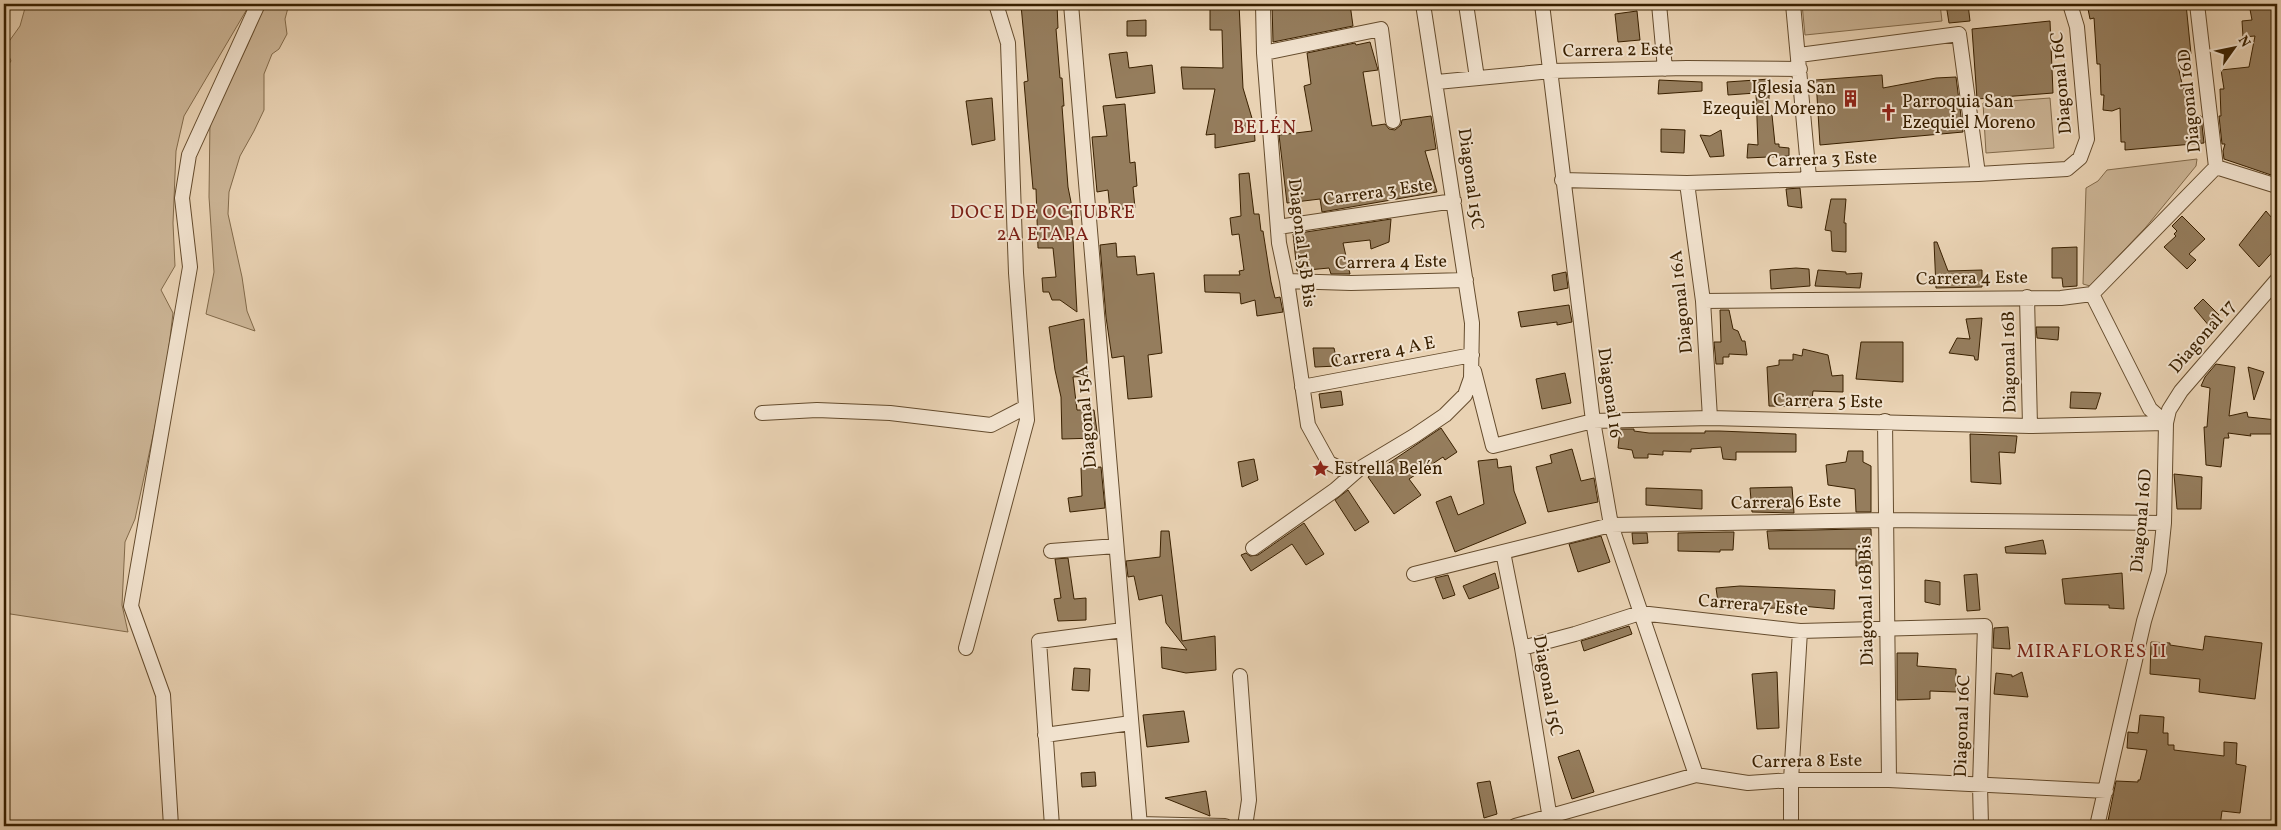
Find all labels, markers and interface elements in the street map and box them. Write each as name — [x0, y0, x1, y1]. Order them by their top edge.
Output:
north arrow — [2208, 22, 2258, 72]
street label: Diagonal 16C — [2045, 31, 2079, 135]
text: N — [2233, 32, 2254, 51]
street label: Carrera 2 Este — [1562, 38, 1674, 64]
street label: Diagonal 16D — [2172, 48, 2208, 154]
place label: Iglesia San Ezequiel Moreno — [1702, 76, 1836, 122]
building icon: Iglesia San Ezequiel Moreno — [1840, 88, 1860, 108]
place label: Parroquia San Ezequiel Moreno — [1902, 90, 2036, 136]
church icon: Parroquia San Ezequiel Moreno — [1878, 102, 1898, 122]
district label: BELÉN — [1233, 115, 1297, 141]
street label: Diagonal 15C — [1450, 127, 1490, 231]
street label: Carrera 3 Este — [1766, 146, 1878, 174]
street label: Carrera 3 Este — [1322, 173, 1434, 213]
street label: Diagonal 15B Bis — [1281, 177, 1321, 309]
district label: DOCE DE OCTUBRE 2A ETAPA — [950, 200, 1136, 248]
street label: Diagonal 16A — [1664, 249, 1700, 355]
street label: Carrera 4 Este — [1335, 250, 1447, 276]
street label: Carrera 4 Este — [1916, 266, 2028, 292]
street label: Diagonal 17 — [2164, 295, 2242, 379]
street label: Diagonal 16B — [1997, 311, 2023, 413]
street label: Carrera 4 A E — [1329, 331, 1438, 375]
street label: Diagonal 16 — [1590, 346, 1628, 440]
street label: Diagonal 15A — [1070, 364, 1104, 470]
street label: Carrera 5 Este — [1773, 389, 1883, 415]
place label: Estrella Belén — [1334, 457, 1443, 482]
place icon: Estrella Belén — [1310, 459, 1330, 479]
street label: Diagonal 16D — [2125, 468, 2159, 574]
street label: Carrera 6 Este — [1731, 490, 1841, 516]
street label: Diagonal 16B Bis — [1853, 536, 1881, 666]
street label: Carrera 7 Este — [1697, 589, 1809, 623]
street label: Diagonal 15C — [1526, 633, 1568, 739]
district label: MIRAFLORES II — [2016, 639, 2168, 665]
street label: Diagonal 16C — [1949, 674, 1977, 778]
street label: Carrera 8 Este — [1752, 749, 1862, 775]

